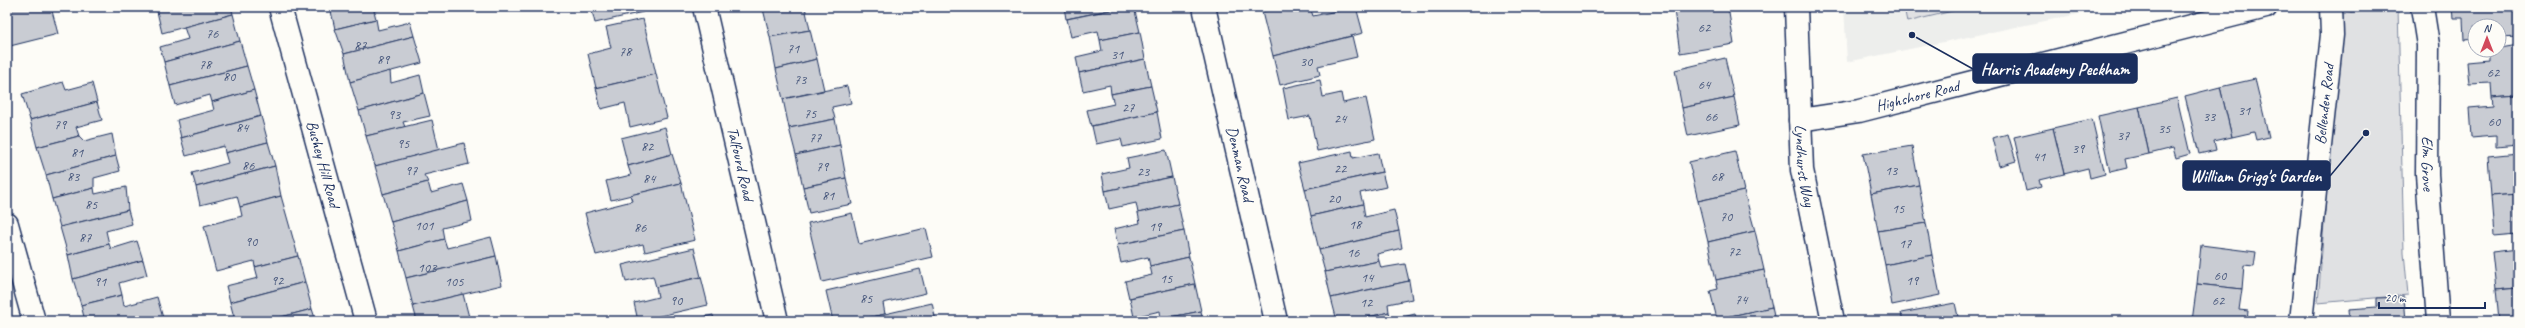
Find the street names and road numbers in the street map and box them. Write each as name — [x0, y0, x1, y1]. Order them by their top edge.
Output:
street label: Bellenden Road — [2310, 60, 2339, 146]
street label: Highshore Road — [1874, 75, 1964, 116]
street label: Bushey Hill Road — [302, 119, 345, 212]
street label: Denman Road — [1222, 124, 1259, 206]
street label: Lyndhurst Way — [1790, 124, 1820, 210]
street label: Talfourd Road — [722, 125, 759, 205]
street label: Elm Grove — [2417, 136, 2438, 193]

